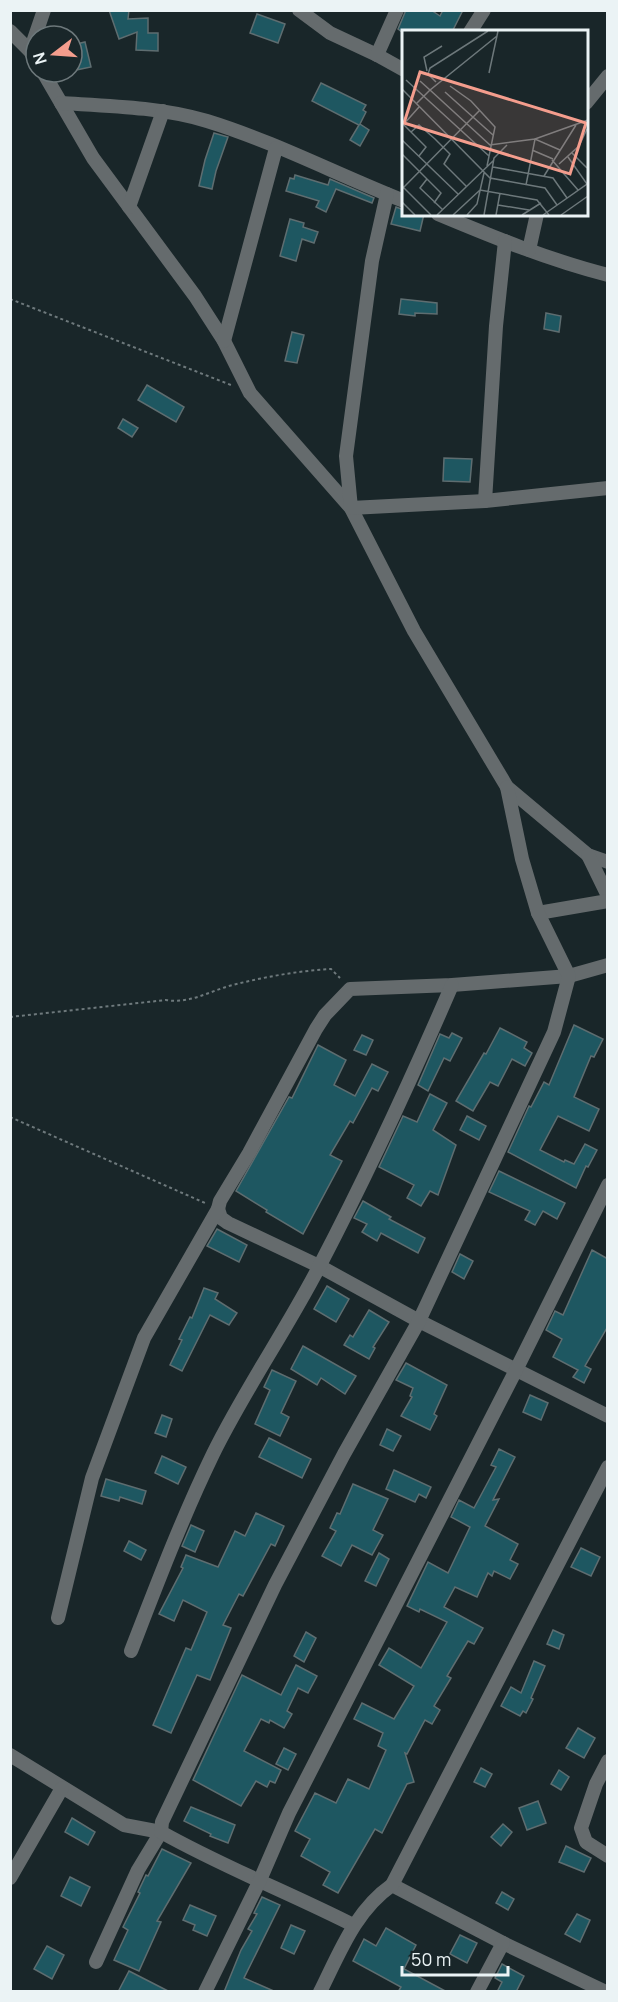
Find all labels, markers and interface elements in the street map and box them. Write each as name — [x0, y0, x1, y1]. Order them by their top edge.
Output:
north arrow — [24, 24, 84, 84]
inset map — [402, 30, 588, 216]
text: N — [27, 50, 52, 67]
scale bar — [402, 1939, 508, 1977]
text: 50 m — [411, 1947, 451, 1971]

